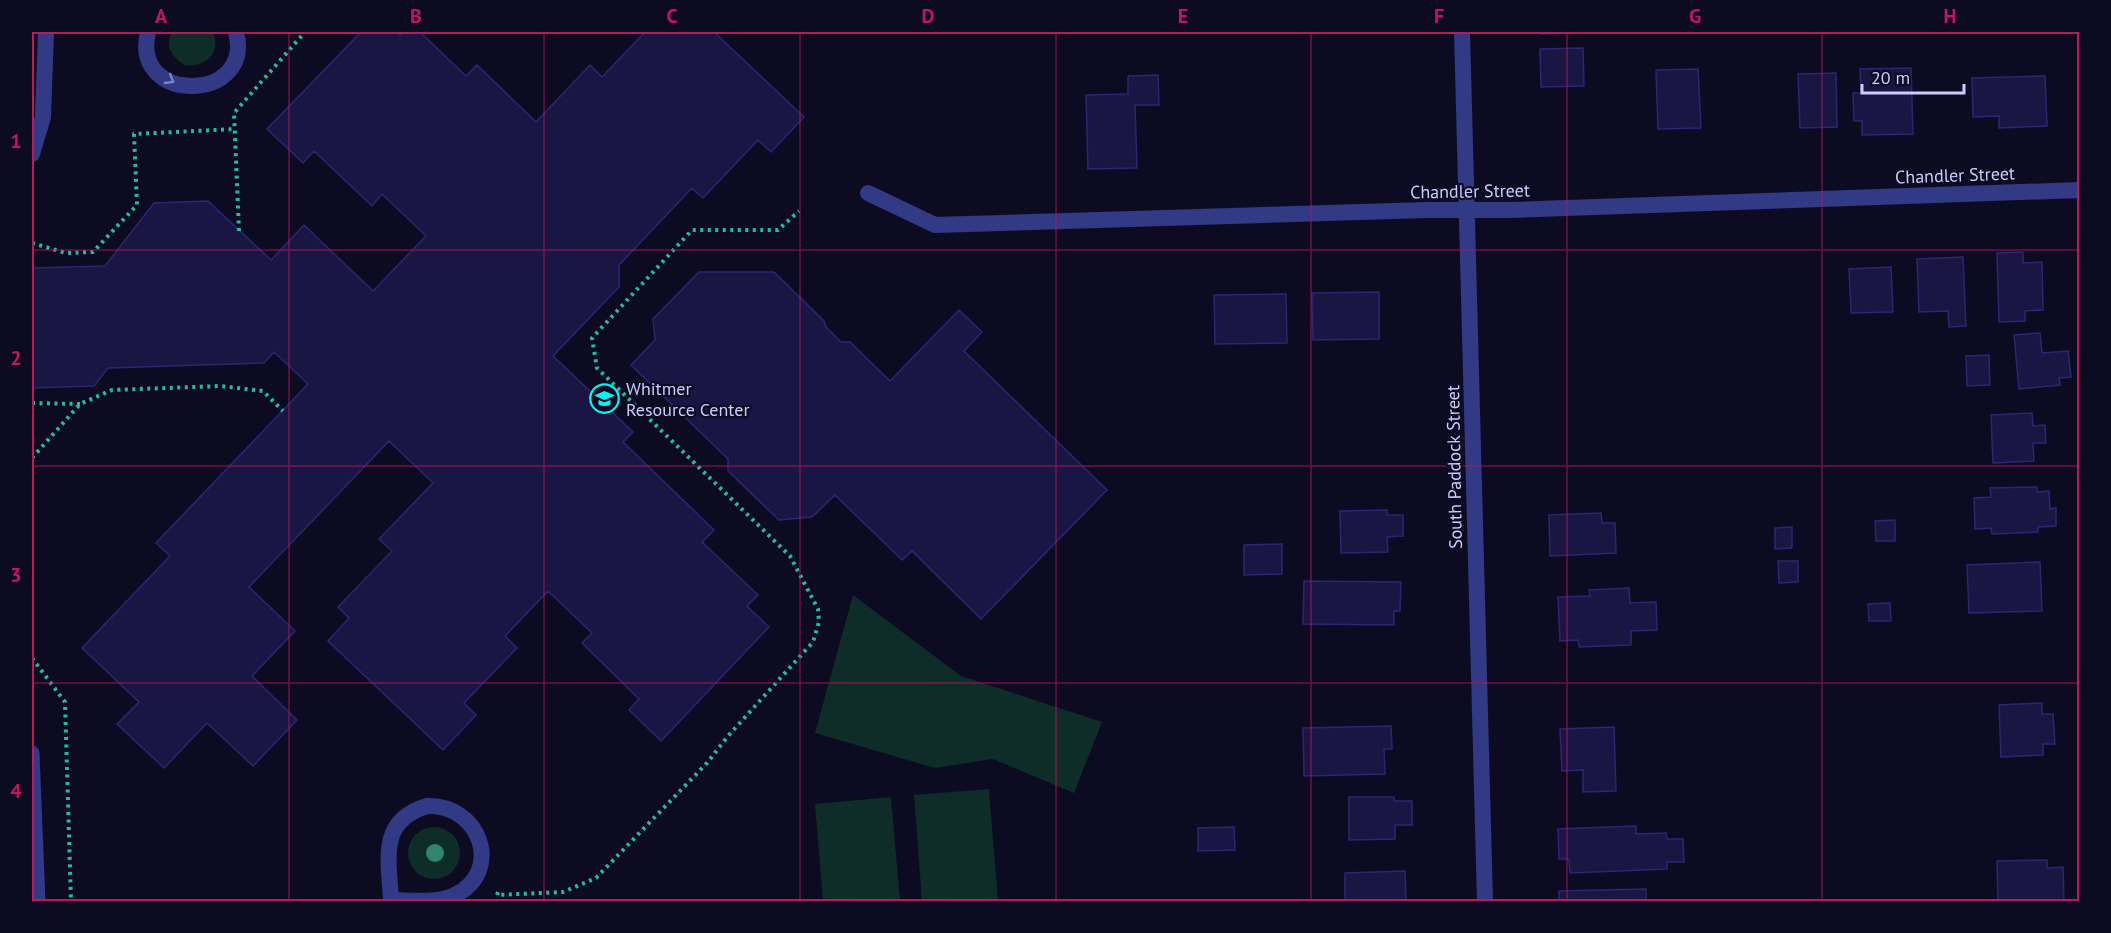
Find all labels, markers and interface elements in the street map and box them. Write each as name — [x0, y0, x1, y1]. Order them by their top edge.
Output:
text: A — [155, 3, 168, 29]
text: B — [410, 3, 422, 29]
text: C — [666, 3, 678, 29]
text: D — [922, 3, 935, 29]
text: E — [1178, 3, 1188, 29]
text: F — [1434, 3, 1444, 29]
text: G — [1689, 3, 1701, 29]
text: H — [1943, 3, 1957, 29]
scale bar — [1862, 57, 1964, 95]
text: 20 m — [1871, 66, 1910, 89]
one-way arrow — [164, 73, 174, 85]
text: 1 — [10, 128, 22, 154]
street label: Chandler Street — [1895, 161, 2015, 189]
street label: Chandler Street — [1410, 178, 1530, 204]
text: 2 — [10, 345, 22, 371]
place label: Whitmer Resource Center — [626, 377, 750, 421]
school or university icon: Whitmer Resource Center — [589, 382, 621, 414]
street label: South Paddock Street — [1441, 385, 1467, 549]
text: 3 — [10, 562, 22, 588]
text: 4 — [10, 778, 22, 804]

